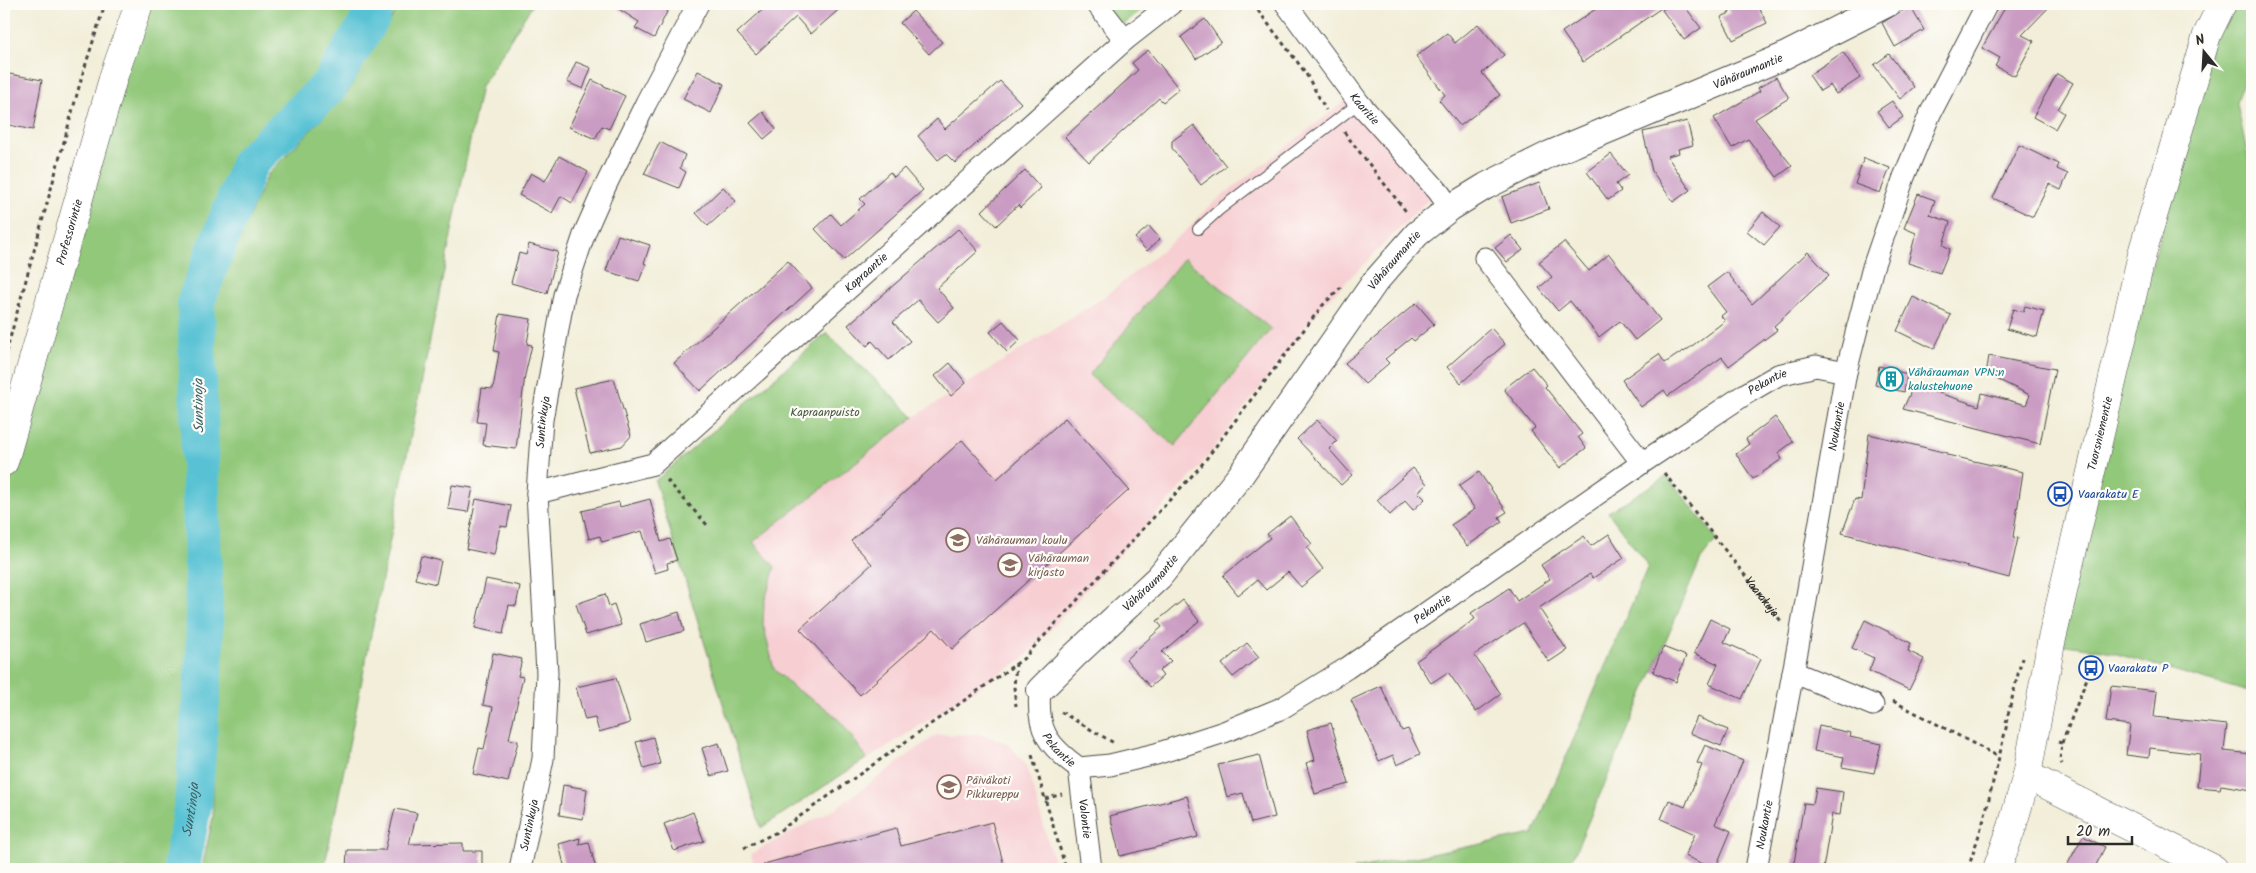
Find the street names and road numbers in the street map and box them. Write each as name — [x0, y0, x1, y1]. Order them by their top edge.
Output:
street label: Vähäraumantie — [1710, 48, 1786, 94]
street label: Kaaritie — [1345, 88, 1385, 130]
street label: Professorintie — [51, 196, 88, 267]
street label: Vähäraumantie — [1363, 226, 1426, 294]
street label: Kapraantie — [840, 247, 893, 297]
street label: Pekantie — [1744, 364, 1789, 400]
street label: Suntinkuja — [531, 394, 556, 449]
street label: Tuorsniementie — [2082, 394, 2118, 473]
street label: Noukantie — [1823, 399, 1850, 453]
street label: Vähäraumantie — [1118, 550, 1184, 616]
street label: Vaarakuja — [1740, 572, 1784, 622]
street label: Pekantie — [1409, 588, 1456, 629]
street label: Pekantie — [1037, 729, 1080, 772]
street label: Suntinkuja — [515, 797, 544, 853]
street label: Valontie — [1073, 798, 1097, 840]
street label: Noukantie — [1750, 798, 1778, 851]

